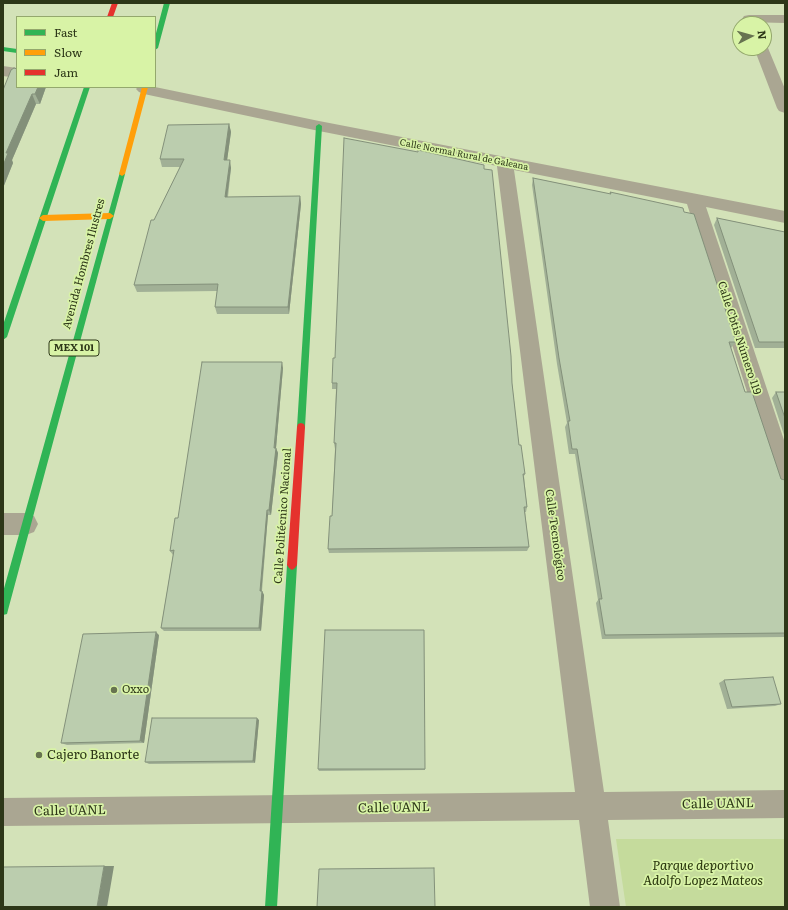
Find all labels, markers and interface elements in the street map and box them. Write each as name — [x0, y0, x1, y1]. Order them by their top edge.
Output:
legend — [16, 16, 156, 88]
north arrow — [732, 16, 772, 56]
text: Fast — [54, 23, 77, 41]
text: N — [755, 29, 771, 40]
text: Slow — [54, 43, 82, 61]
text: Jam — [54, 63, 78, 81]
street label: Calle Normal Rural de Galeana — [399, 137, 529, 173]
street label: Avenida Hombres Ilustres — [60, 197, 108, 331]
street label: Calle Cbtis Número 119 — [714, 280, 764, 396]
road number: MEX 101 — [49, 340, 99, 356]
street label: Calle Politécnico Nacional — [272, 448, 294, 584]
street label: Calle Tecnológico — [542, 488, 568, 582]
place label: Oxxo — [122, 683, 149, 697]
marker: Oxxo — [109, 685, 119, 695]
place label: Cajero Banorte — [47, 747, 139, 763]
marker: Cajero Banorte — [34, 750, 44, 760]
street label: Calle UANL — [682, 796, 754, 812]
street label: Calle UANL — [358, 800, 430, 816]
street label: Calle UANL — [34, 803, 106, 819]
park label: Parque deportivo Adolfo Lopez Mateos — [643, 858, 763, 889]

